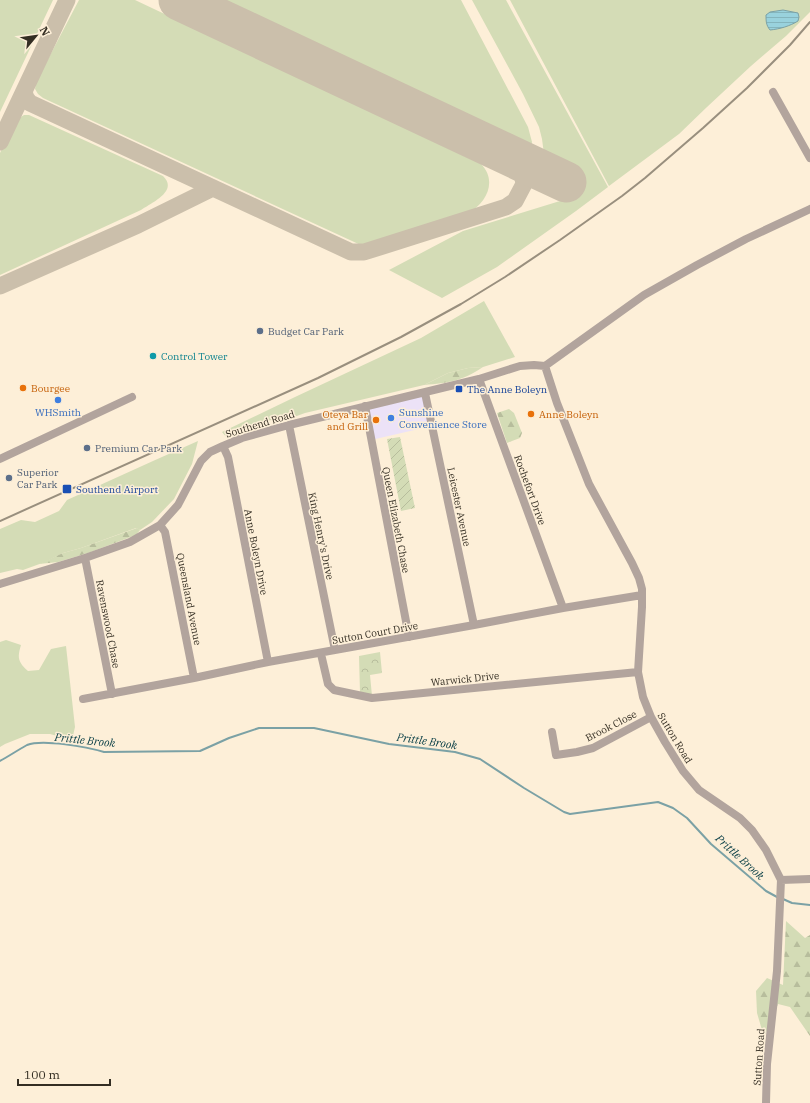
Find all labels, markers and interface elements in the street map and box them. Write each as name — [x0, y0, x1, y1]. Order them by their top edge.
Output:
north arrow — [16, 16, 56, 56]
text: N — [37, 24, 53, 39]
place label: Budget Car Park — [268, 325, 344, 338]
marker: Budget Car Park — [255, 326, 265, 336]
place label: Control Tower — [161, 350, 228, 363]
marker: Control Tower — [148, 351, 158, 361]
place label: Bourgee — [31, 382, 70, 395]
marker: Bourgee — [18, 383, 28, 393]
place label: The Anne Boleyn — [467, 383, 548, 396]
marker: The Anne Boleyn — [454, 384, 464, 394]
marker: WHSmith — [53, 395, 63, 405]
place label: WHSmith — [35, 406, 81, 419]
place label: Sunshine Convenience Store — [399, 406, 487, 431]
street label: Southend Road — [224, 407, 296, 441]
place label: Oteya Bar and Grill — [322, 408, 369, 433]
place label: Anne Boleyn — [539, 408, 599, 421]
marker: Anne Boleyn — [526, 409, 536, 419]
marker: Sunshine Convenience Store — [386, 413, 396, 423]
marker: Oteya Bar and Grill — [371, 415, 381, 425]
place label: Premium Car Park — [95, 442, 182, 455]
marker: Premium Car Park — [82, 443, 92, 453]
street label: Rochefort Drive — [511, 453, 549, 527]
place label: Superior Car Park — [17, 466, 59, 491]
street label: Queen Elizabeth Chase — [379, 466, 413, 574]
street label: Leicester Avenue — [444, 466, 474, 548]
marker: Superior Car Park — [4, 473, 14, 483]
marker: Southend Airport — [61, 483, 73, 495]
place label: Southend Airport — [76, 483, 158, 496]
street label: King Henry's Drive — [305, 491, 337, 581]
street label: Anne Boleyn Drive — [241, 508, 271, 596]
street label: Queensland Avenue — [174, 552, 204, 646]
street label: Ravenswood Chase — [93, 579, 123, 669]
street label: Sutton Court Drive — [331, 619, 419, 647]
street label: Warwick Drive — [430, 669, 500, 689]
street label: Brook Close — [583, 707, 639, 745]
street label: Sutton Road — [655, 710, 695, 766]
water label: Prittle Brook — [53, 730, 116, 750]
water label: Prittle Brook — [395, 730, 458, 752]
water label: Prittle Brook — [712, 831, 767, 883]
street label: Sutton Road — [751, 1028, 767, 1086]
scale bar — [18, 1061, 110, 1087]
text: 100 m — [24, 1067, 60, 1082]

